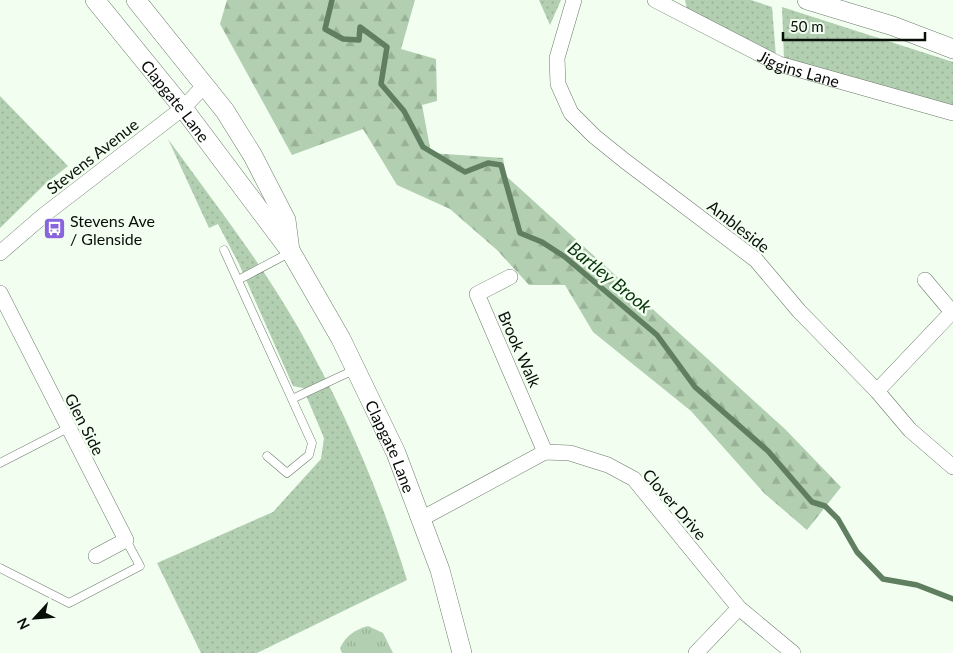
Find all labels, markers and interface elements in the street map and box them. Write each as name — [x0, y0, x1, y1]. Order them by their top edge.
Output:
scale bar — [783, 10, 926, 42]
text: 50 m — [790, 17, 824, 35]
street label: Jiggins Lane — [755, 46, 842, 90]
street label: Clapgate Lane — [138, 55, 214, 145]
street label: Stevens Avenue — [42, 114, 142, 198]
street label: Ambleside — [704, 196, 774, 256]
place label: Stevens Ave / Glenside — [70, 211, 155, 248]
bus stop icon: Stevens Ave / Glenside — [42, 217, 66, 241]
water label: Bartley Brook — [564, 237, 657, 318]
street label: Brook Walk — [495, 308, 546, 391]
street label: Glen Side — [61, 390, 109, 458]
street label: Clapgate Lane — [362, 397, 419, 495]
street label: Clover Drive — [639, 465, 711, 543]
north arrow — [10, 593, 60, 643]
text: N — [13, 615, 33, 632]

